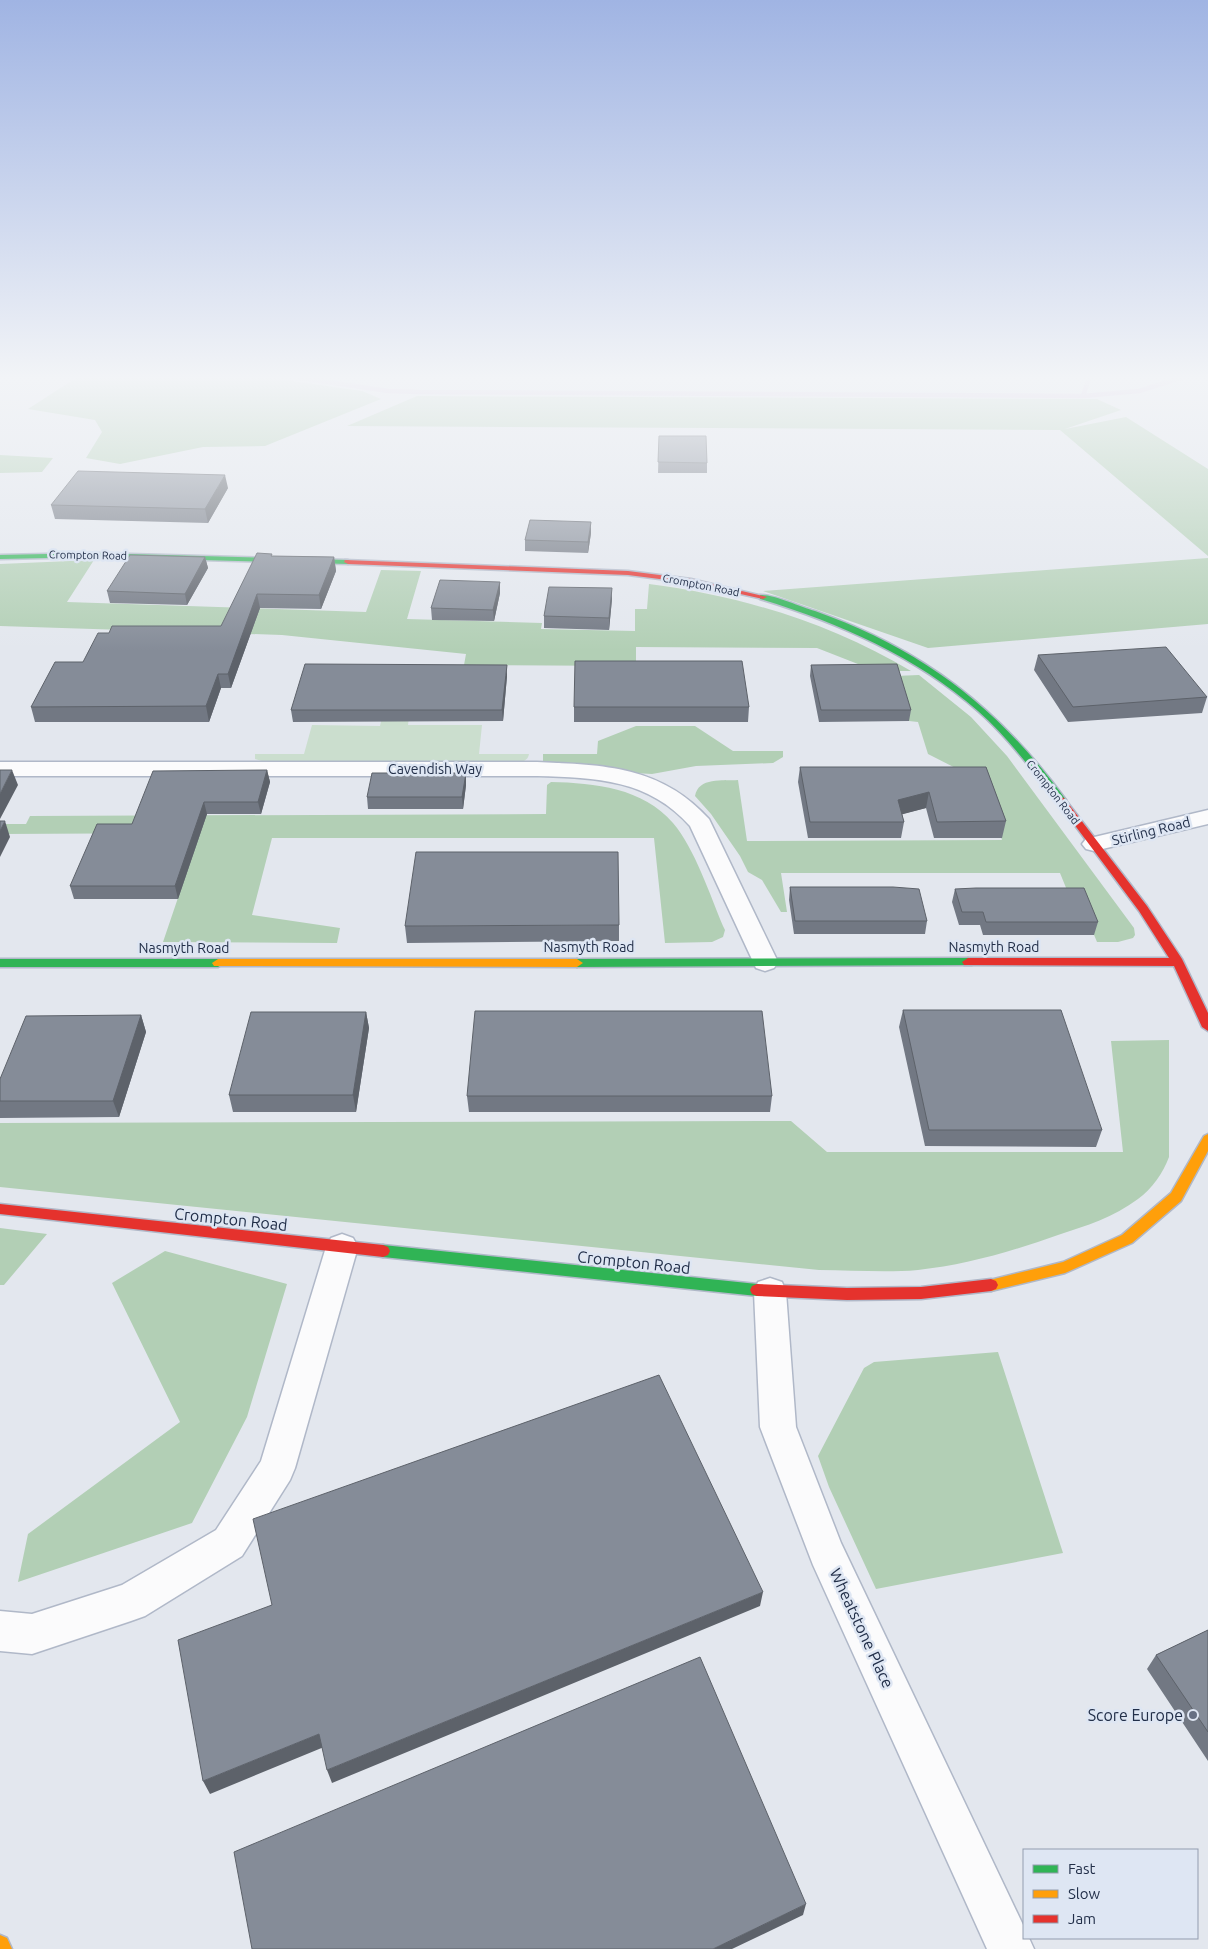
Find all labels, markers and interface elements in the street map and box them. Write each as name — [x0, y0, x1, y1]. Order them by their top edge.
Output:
street label: Crompton Road — [49, 548, 127, 562]
street label: Crompton Road — [661, 572, 741, 598]
street label: Crompton Road — [1024, 758, 1082, 826]
street label: Cavendish Way — [388, 761, 482, 777]
street label: Stirling Road — [1110, 814, 1192, 848]
street label: Nasmyth Road — [543, 939, 635, 955]
street label: Nasmyth Road — [948, 939, 1040, 955]
street label: Nasmyth Road — [138, 940, 230, 956]
street label: Crompton Road — [174, 1204, 288, 1234]
street label: Crompton Road — [577, 1247, 691, 1277]
street label: Wheatstone Place — [826, 1565, 898, 1691]
place label: Score Europe — [1088, 1706, 1183, 1724]
marker: Score Europe — [1187, 1709, 1199, 1721]
legend — [1023, 1849, 1198, 1939]
text: Fast — [1068, 1860, 1096, 1877]
text: Slow — [1068, 1885, 1101, 1902]
text: Jam — [1068, 1910, 1096, 1927]

